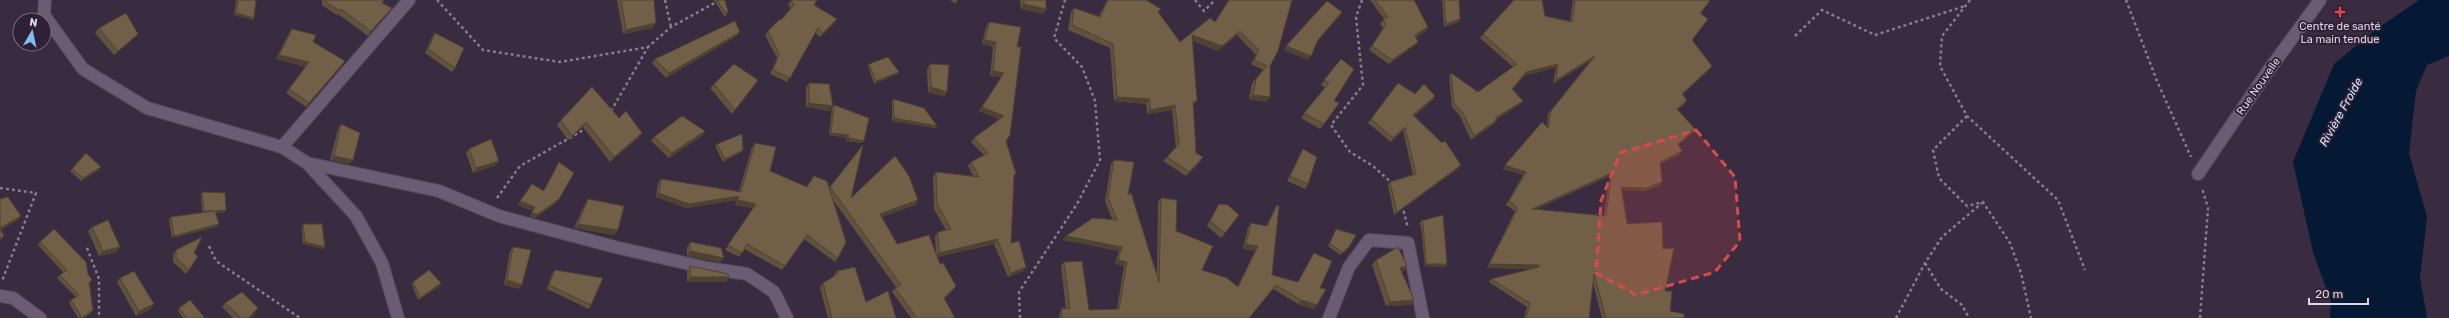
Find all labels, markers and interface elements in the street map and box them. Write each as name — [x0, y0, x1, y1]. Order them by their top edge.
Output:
marker: Centre de santé La main tendue — [2334, 6, 2346, 18]
north arrow — [12, 12, 52, 52]
text: N — [29, 16, 38, 30]
place label: Centre de santé La main tendue — [2299, 20, 2381, 46]
street label: Rue Nouvelle — [2234, 55, 2283, 117]
water label: Rivière Froide — [2316, 75, 2366, 149]
scale bar — [2309, 280, 2368, 306]
text: 20 m — [2315, 287, 2343, 301]

